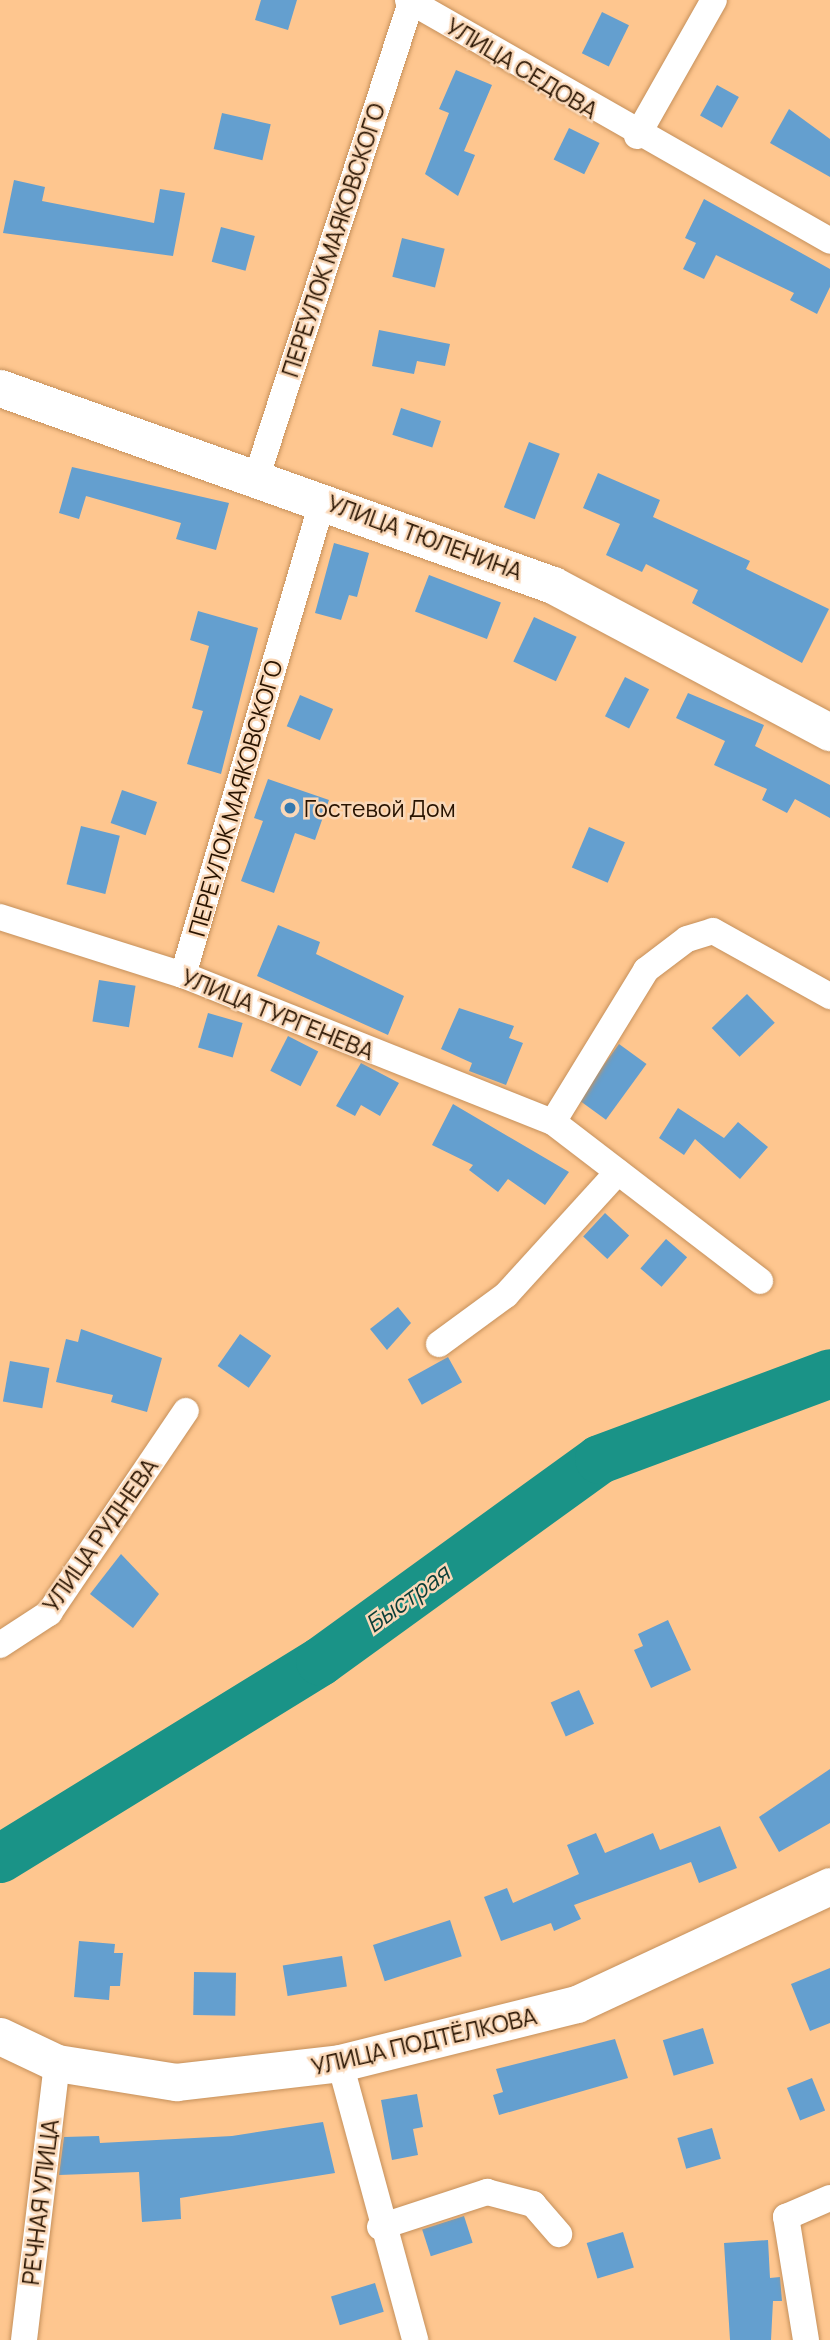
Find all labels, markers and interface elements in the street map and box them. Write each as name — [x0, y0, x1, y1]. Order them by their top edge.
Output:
street label: УЛИЦА СЕДОВА — [441, 12, 603, 124]
street label: ПЕРЕУЛОК МАЯКОВСКОГО — [276, 99, 390, 381]
street label: УЛИЦА ТЮЛЕНИНА — [324, 489, 526, 585]
street label: ПЕРЕУЛОК МАЯКОВСКОГО — [182, 656, 288, 940]
place label: Гостевой Дом — [304, 794, 456, 822]
marker: Гостевой Дом — [282, 800, 298, 816]
street label: УЛИЦА ТУРГЕНЕВА — [178, 963, 378, 1065]
street label: УЛИЦА РУДНЕВА — [37, 1453, 163, 1617]
water label: Быстрая — [360, 1558, 454, 1638]
street label: УЛИЦА ПОДТЁЛКОВА — [309, 2002, 539, 2080]
street label: РЕЧНАЯ УЛИЦА — [16, 2117, 64, 2287]

